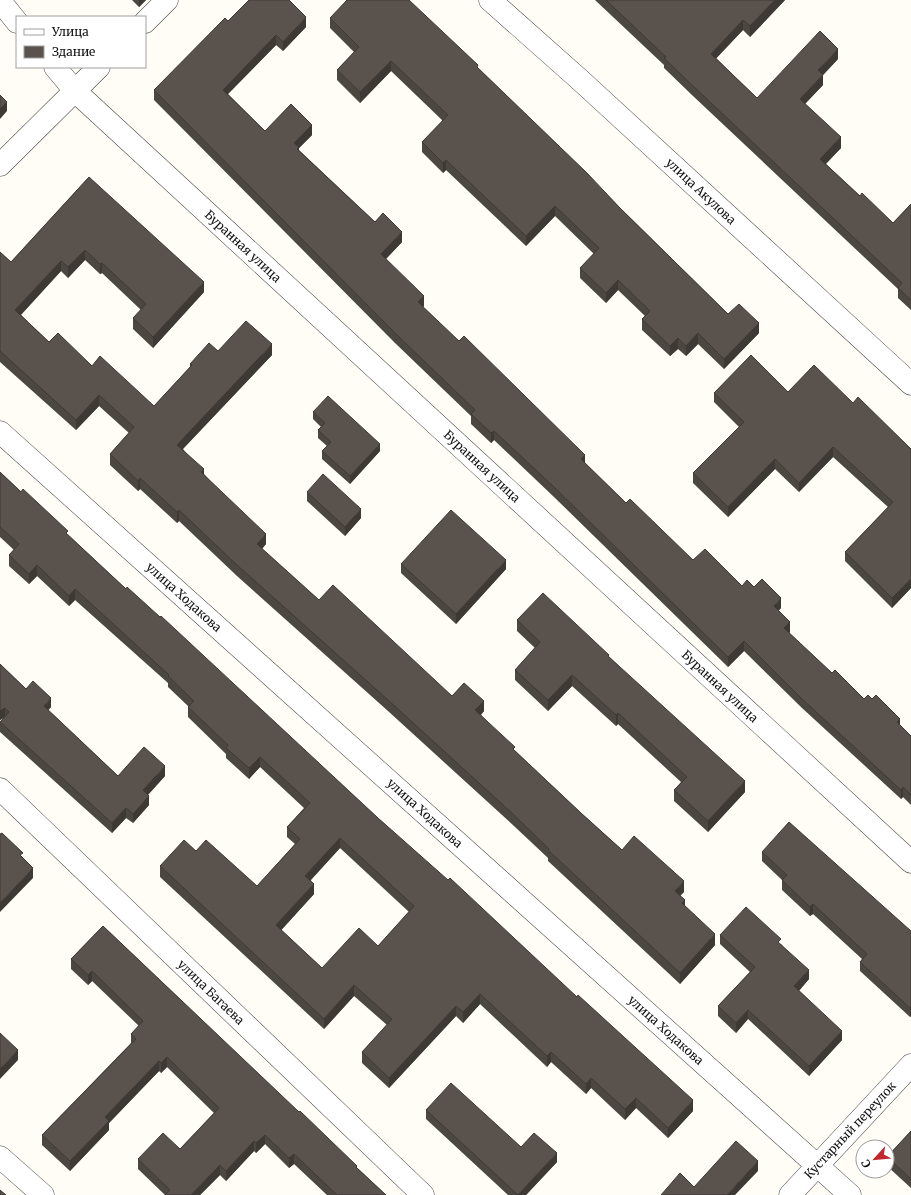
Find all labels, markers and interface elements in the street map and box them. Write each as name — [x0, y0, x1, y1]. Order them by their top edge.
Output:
legend — [16, 16, 146, 68]
text: Улица — [51, 24, 89, 39]
text: Здание — [52, 44, 95, 59]
street label: улица Акулова — [663, 155, 739, 228]
street label: Буранная улица — [202, 207, 285, 286]
street label: Буранная улица — [441, 427, 524, 506]
street label: улица Ходакова — [143, 559, 225, 635]
street label: Буранная улица — [679, 647, 762, 726]
street label: улица Ходакова — [384, 775, 466, 851]
street label: улица Багаева — [175, 956, 248, 1028]
street label: улица Ходакова — [625, 992, 707, 1068]
street label: Кустарный переулок — [801, 1078, 899, 1182]
north arrow — [855, 1139, 895, 1179]
text: С — [858, 1157, 874, 1170]

